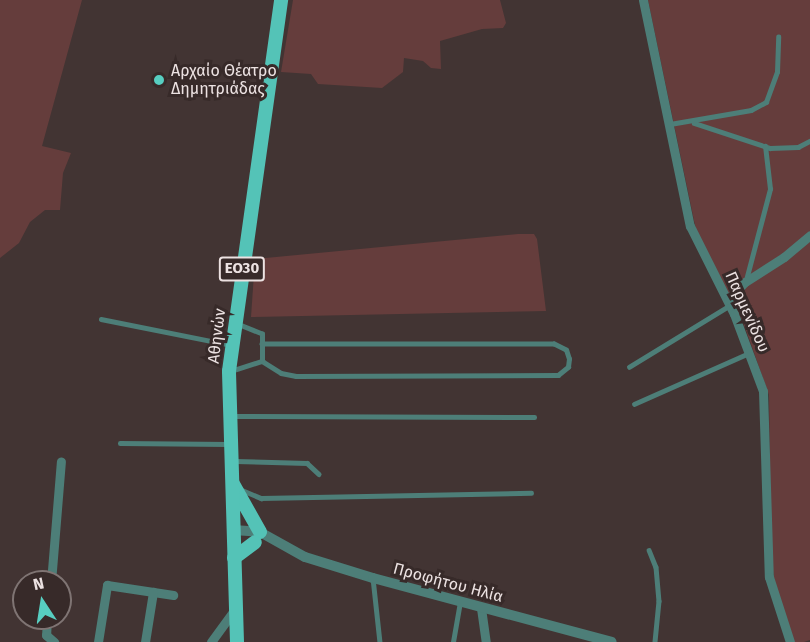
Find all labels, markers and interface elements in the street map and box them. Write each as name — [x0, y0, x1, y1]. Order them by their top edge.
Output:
place label: Αρχαίο Θέατρο Δημητριάδας — [171, 61, 277, 99]
marker: Αρχαίο Θέατρο Δημητριάδας — [152, 73, 166, 87]
road number: ΕΟ30 — [218, 257, 266, 281]
street label: Παρμενίδου — [721, 269, 773, 355]
street label: Αθηνών — [204, 307, 230, 365]
street label: Προφήτου Ηλία — [391, 559, 505, 607]
north arrow — [12, 570, 72, 630]
text: N — [31, 573, 46, 594]

